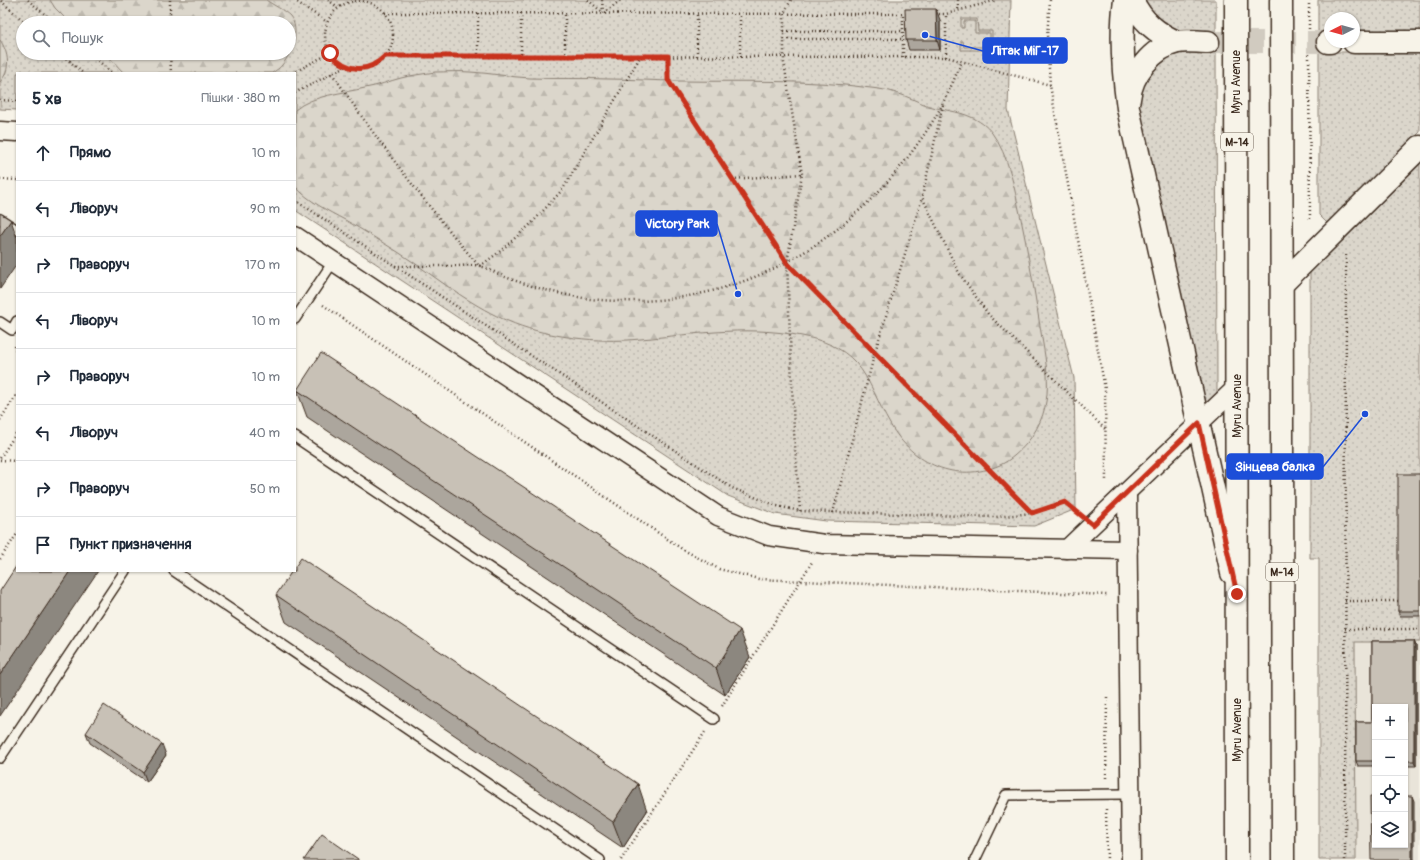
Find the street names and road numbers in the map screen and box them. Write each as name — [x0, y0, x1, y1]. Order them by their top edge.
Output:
street label: Myru Avenue — [1229, 50, 1244, 114]
road number: М-14 — [1221, 133, 1253, 151]
street label: Myru Avenue — [1230, 374, 1245, 438]
road number: М-14 — [1266, 563, 1298, 581]
street label: Myru Avenue — [1230, 698, 1245, 762]

